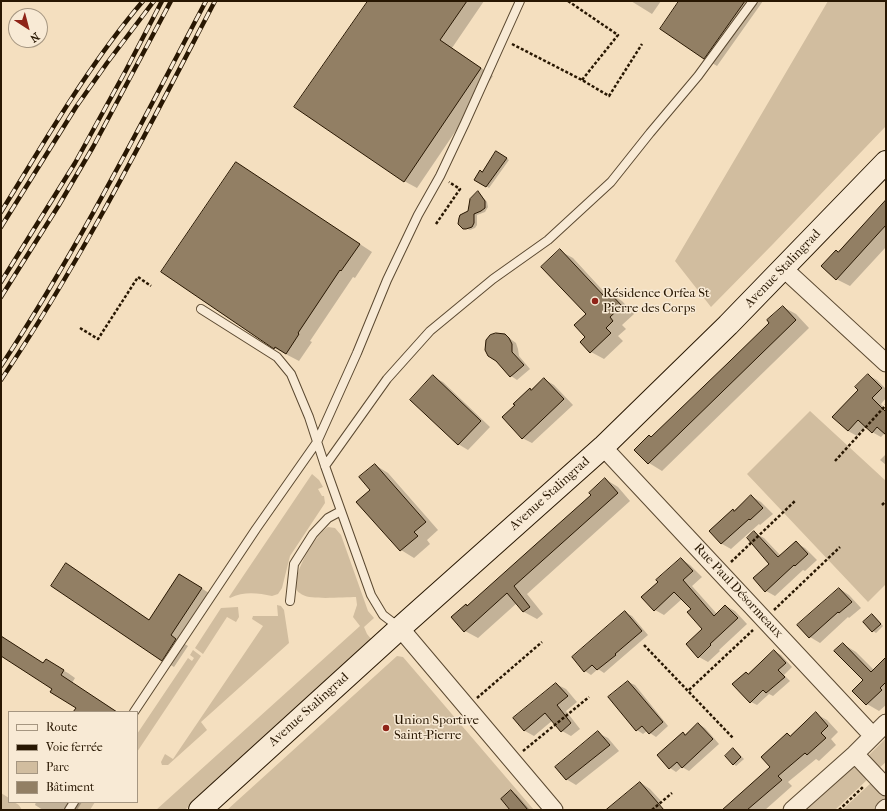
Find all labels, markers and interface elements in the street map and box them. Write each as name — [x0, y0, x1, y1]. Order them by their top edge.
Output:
north arrow — [8, 8, 48, 48]
text: N — [28, 30, 42, 45]
street label: Avenue Stalingrad — [742, 227, 824, 311]
place label: Résidence Orfea St Pierre des Corps — [603, 286, 710, 317]
marker: Résidence Orfea St Pierre des Corps — [590, 296, 600, 306]
street label: Avenue Stalingrad — [507, 454, 593, 534]
street label: Rue Paul Désormeaux — [690, 540, 786, 642]
street label: Avenue Stalingrad — [266, 670, 352, 750]
legend — [8, 711, 138, 803]
place label: Union Sportive Saint-Pierre — [394, 713, 479, 744]
text: Route — [46, 720, 78, 734]
marker: Union Sportive Saint-Pierre — [381, 723, 391, 733]
text: Voie ferrée — [46, 740, 103, 754]
text: Parc — [46, 760, 69, 774]
text: Bâtiment — [46, 780, 94, 794]

